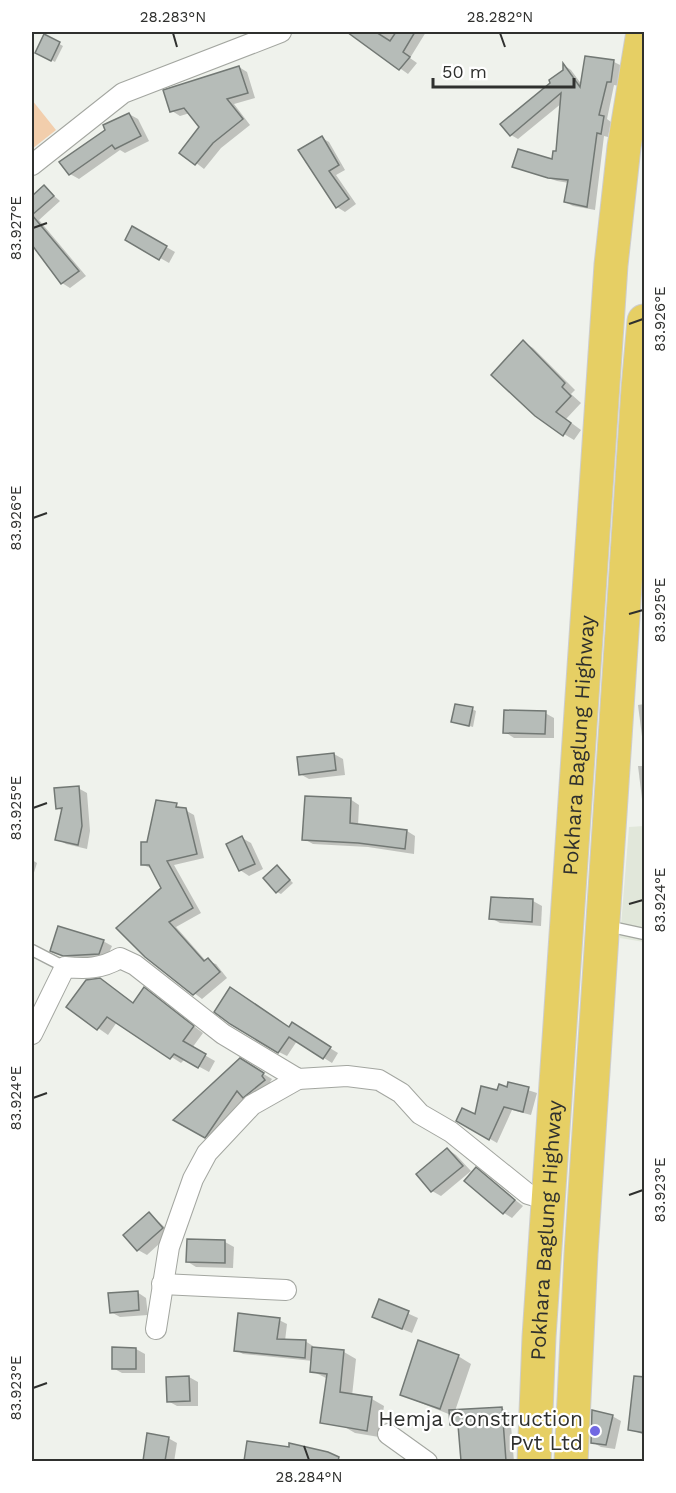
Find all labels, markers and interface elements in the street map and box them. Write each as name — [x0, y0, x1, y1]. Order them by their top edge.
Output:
text: 28.283°N — [140, 8, 206, 26]
text: 28.282°N — [467, 8, 533, 26]
scale bar — [433, 51, 574, 89]
text: 50 m — [442, 61, 487, 82]
text: 83.927°E — [7, 196, 25, 260]
text: 83.926°E — [651, 286, 669, 352]
text: 83.926°E — [7, 485, 25, 551]
text: 83.925°E — [651, 578, 669, 642]
street label: Pokhara Baglung Highway — [557, 614, 599, 876]
text: 83.925°E — [7, 776, 25, 840]
text: 83.924°E — [651, 868, 669, 932]
text: 83.924°E — [7, 1066, 25, 1130]
street label: Pokhara Baglung Highway — [525, 1099, 567, 1361]
text: 83.923°E — [651, 1158, 669, 1222]
text: 83.923°E — [7, 1356, 25, 1420]
place label: Hemja Construction Pvt Ltd — [378, 1406, 583, 1455]
marker: Hemja Construction Pvt Ltd — [588, 1424, 602, 1438]
text: 28.284°N — [275, 1468, 343, 1486]

